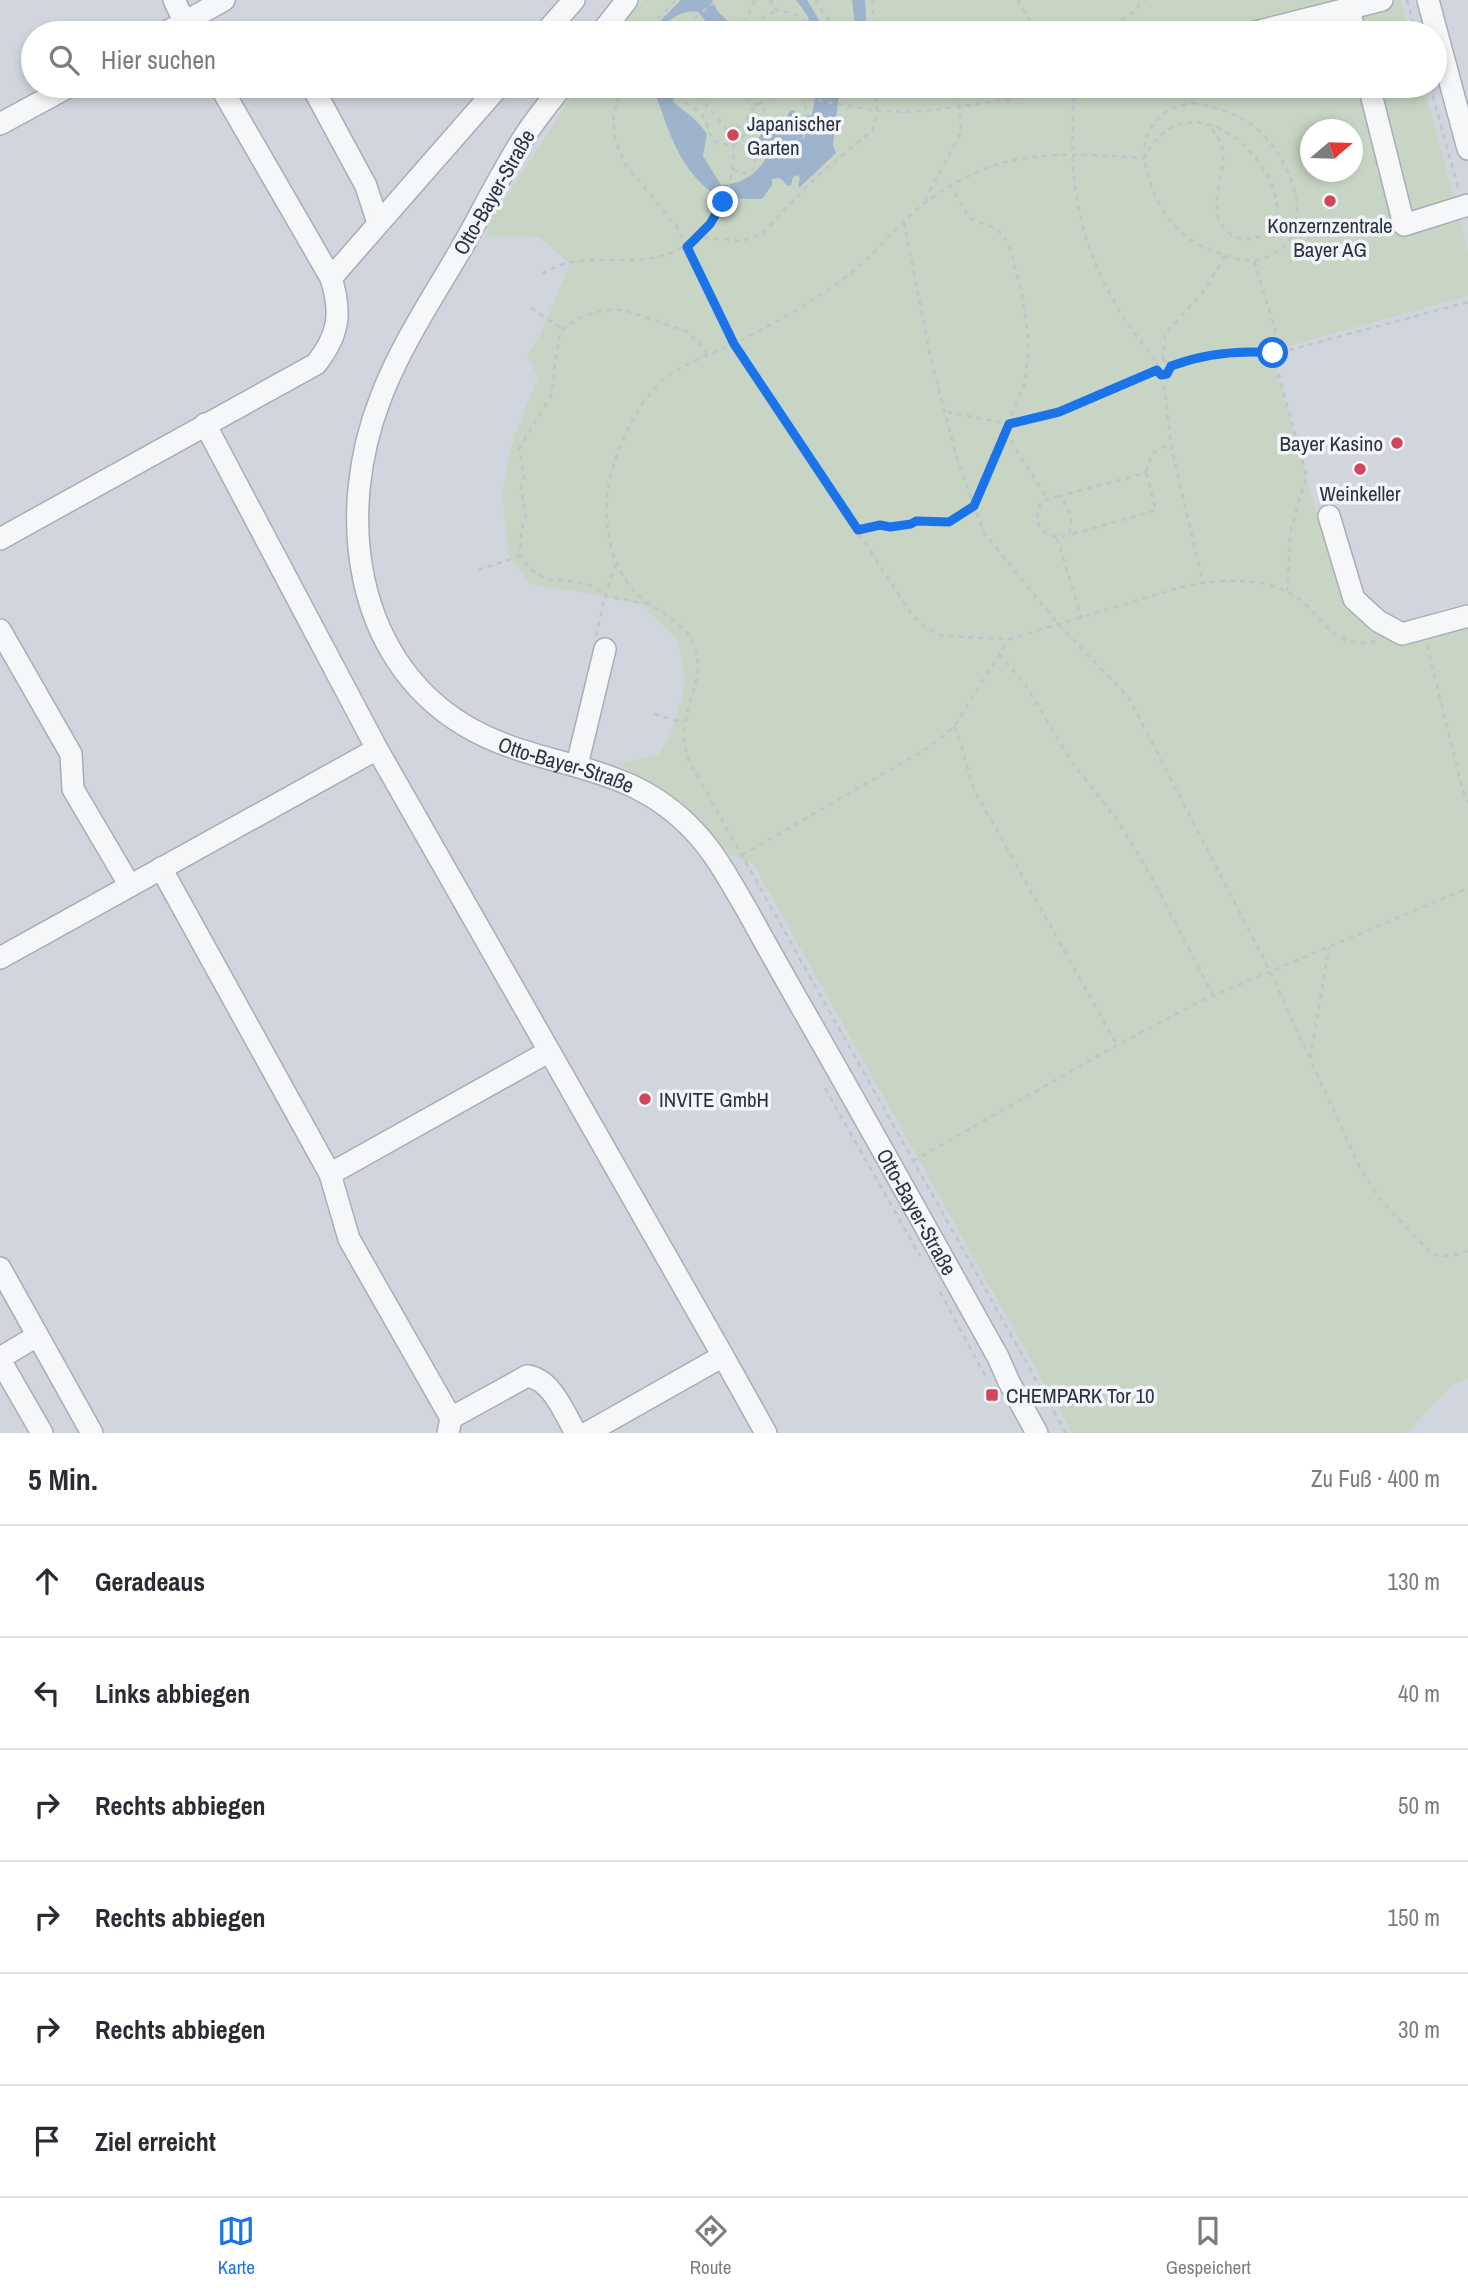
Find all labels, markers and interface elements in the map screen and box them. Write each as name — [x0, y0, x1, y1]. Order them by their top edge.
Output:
search box — [21, 21, 1447, 98]
icon: search — [45, 41, 83, 79]
text: Hier suchen — [101, 42, 216, 77]
place label: Japanischer Garten — [747, 109, 841, 162]
north arrow — [1300, 119, 1363, 182]
street label: Otto-Bayer-Straße — [446, 124, 542, 260]
marker: Japanischer Garten — [725, 127, 741, 143]
route end — [707, 186, 738, 217]
marker: Konzernzentrale Bayer AG — [1322, 193, 1338, 209]
place label: Konzernzentrale Bayer AG — [1267, 211, 1393, 264]
route start — [1257, 337, 1288, 368]
place label: Bayer Kasino — [1280, 429, 1383, 458]
marker: Bayer Kasino — [1389, 435, 1405, 451]
marker: Weinkeller — [1352, 461, 1368, 477]
place label: Weinkeller — [1319, 479, 1401, 508]
street label: Otto-Bayer-Straße — [494, 729, 639, 800]
place label: INVITE GmbH — [659, 1085, 769, 1114]
marker: INVITE GmbH — [637, 1091, 653, 1107]
street label: Otto-Bayer-Straße — [870, 1143, 964, 1280]
place label: CHEMPARK Tor 10 — [1006, 1381, 1155, 1410]
marker: CHEMPARK Tor 10 — [984, 1387, 1000, 1403]
text: 5 Min. — [28, 1459, 98, 1499]
text: Zu Fuß · 400 m — [1311, 1463, 1440, 1494]
icon: ahead — [28, 1562, 66, 1600]
text: Geradeaus — [95, 1564, 205, 1599]
text: 130 m — [1388, 1566, 1440, 1597]
icon: left — [28, 1674, 66, 1712]
text: Links abbiegen — [95, 1676, 250, 1711]
text: 40 m — [1398, 1678, 1440, 1709]
icon: right — [28, 1786, 66, 1824]
text: Rechts abbiegen — [95, 1788, 266, 1823]
text: 50 m — [1398, 1790, 1440, 1821]
icon: right — [28, 1898, 66, 1936]
text: Rechts abbiegen — [95, 1900, 266, 1935]
text: 150 m — [1388, 1902, 1440, 1933]
icon: right — [28, 2010, 66, 2048]
text: Rechts abbiegen — [95, 2012, 266, 2047]
text: 30 m — [1398, 2014, 1440, 2045]
icon: arrive — [28, 2122, 66, 2160]
text: Ziel erreicht — [95, 2124, 216, 2159]
tab: Karte — [217, 2212, 255, 2280]
tab: Route — [690, 2212, 731, 2280]
tab: Gespeichert — [1166, 2212, 1251, 2280]

